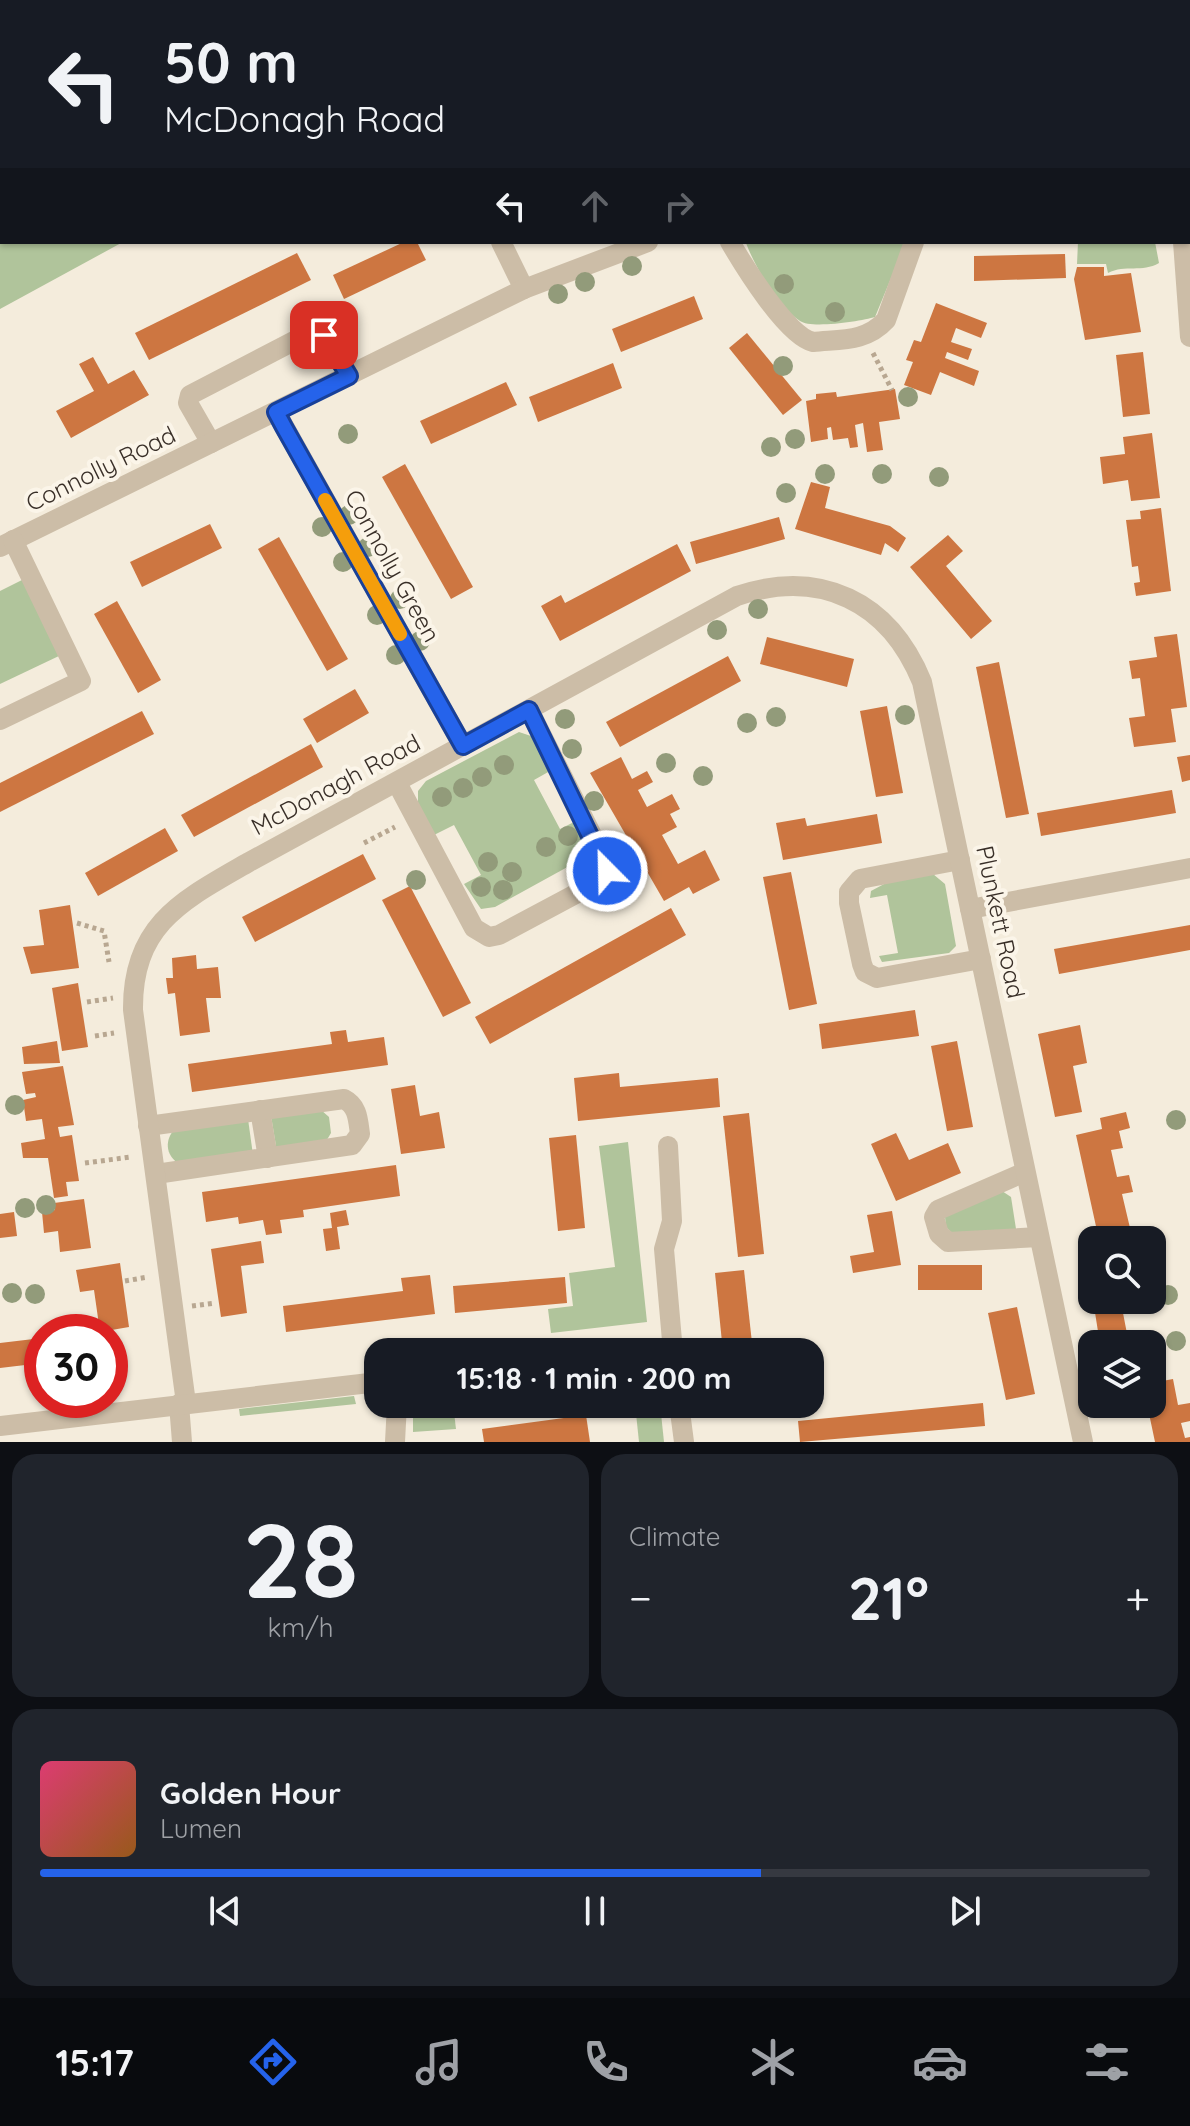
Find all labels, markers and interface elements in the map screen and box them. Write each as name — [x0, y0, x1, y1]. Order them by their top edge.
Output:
text: 50 m — [164, 27, 298, 97]
icon: left — [32, 32, 136, 136]
text: McDonagh Road — [164, 96, 445, 141]
icon: left — [489, 184, 533, 228]
icon: ahead — [573, 184, 617, 228]
icon: right — [657, 184, 701, 228]
pin — [290, 301, 358, 369]
icon: arrive — [302, 313, 346, 357]
street label: Connolly Road — [21, 419, 180, 517]
street label: Connolly Green — [339, 484, 447, 647]
street label: McDonagh Road — [246, 727, 425, 841]
position arrow — [565, 829, 649, 913]
street label: Plunkett Road — [970, 843, 1032, 1001]
map controls — [1078, 1226, 1166, 1418]
button: search — [1078, 1226, 1166, 1314]
speed limit sign: 30 — [24, 1314, 128, 1418]
button: layers — [1078, 1330, 1166, 1418]
text: 15:18 · 1 min · 200 m — [457, 1359, 731, 1397]
text: 28 — [242, 1494, 359, 1624]
text: Climate — [629, 1520, 720, 1553]
text: 21° — [848, 1560, 929, 1635]
text: − — [629, 1570, 652, 1625]
text: + — [1125, 1570, 1150, 1625]
text: km/h — [268, 1611, 333, 1644]
text: Golden Hour — [160, 1774, 341, 1812]
text: Lumen — [160, 1812, 242, 1845]
icon: previous — [203, 1889, 247, 1933]
icon: pause — [573, 1889, 617, 1933]
icon: next — [943, 1889, 987, 1933]
icon: directions — [245, 2034, 301, 2090]
icon: music — [411, 2034, 467, 2090]
icon: phone — [578, 2034, 634, 2090]
icon: climate — [745, 2034, 801, 2090]
icon: car — [912, 2034, 968, 2090]
icon: filters — [1079, 2034, 1135, 2090]
text: 15:17 — [55, 2040, 134, 2085]

